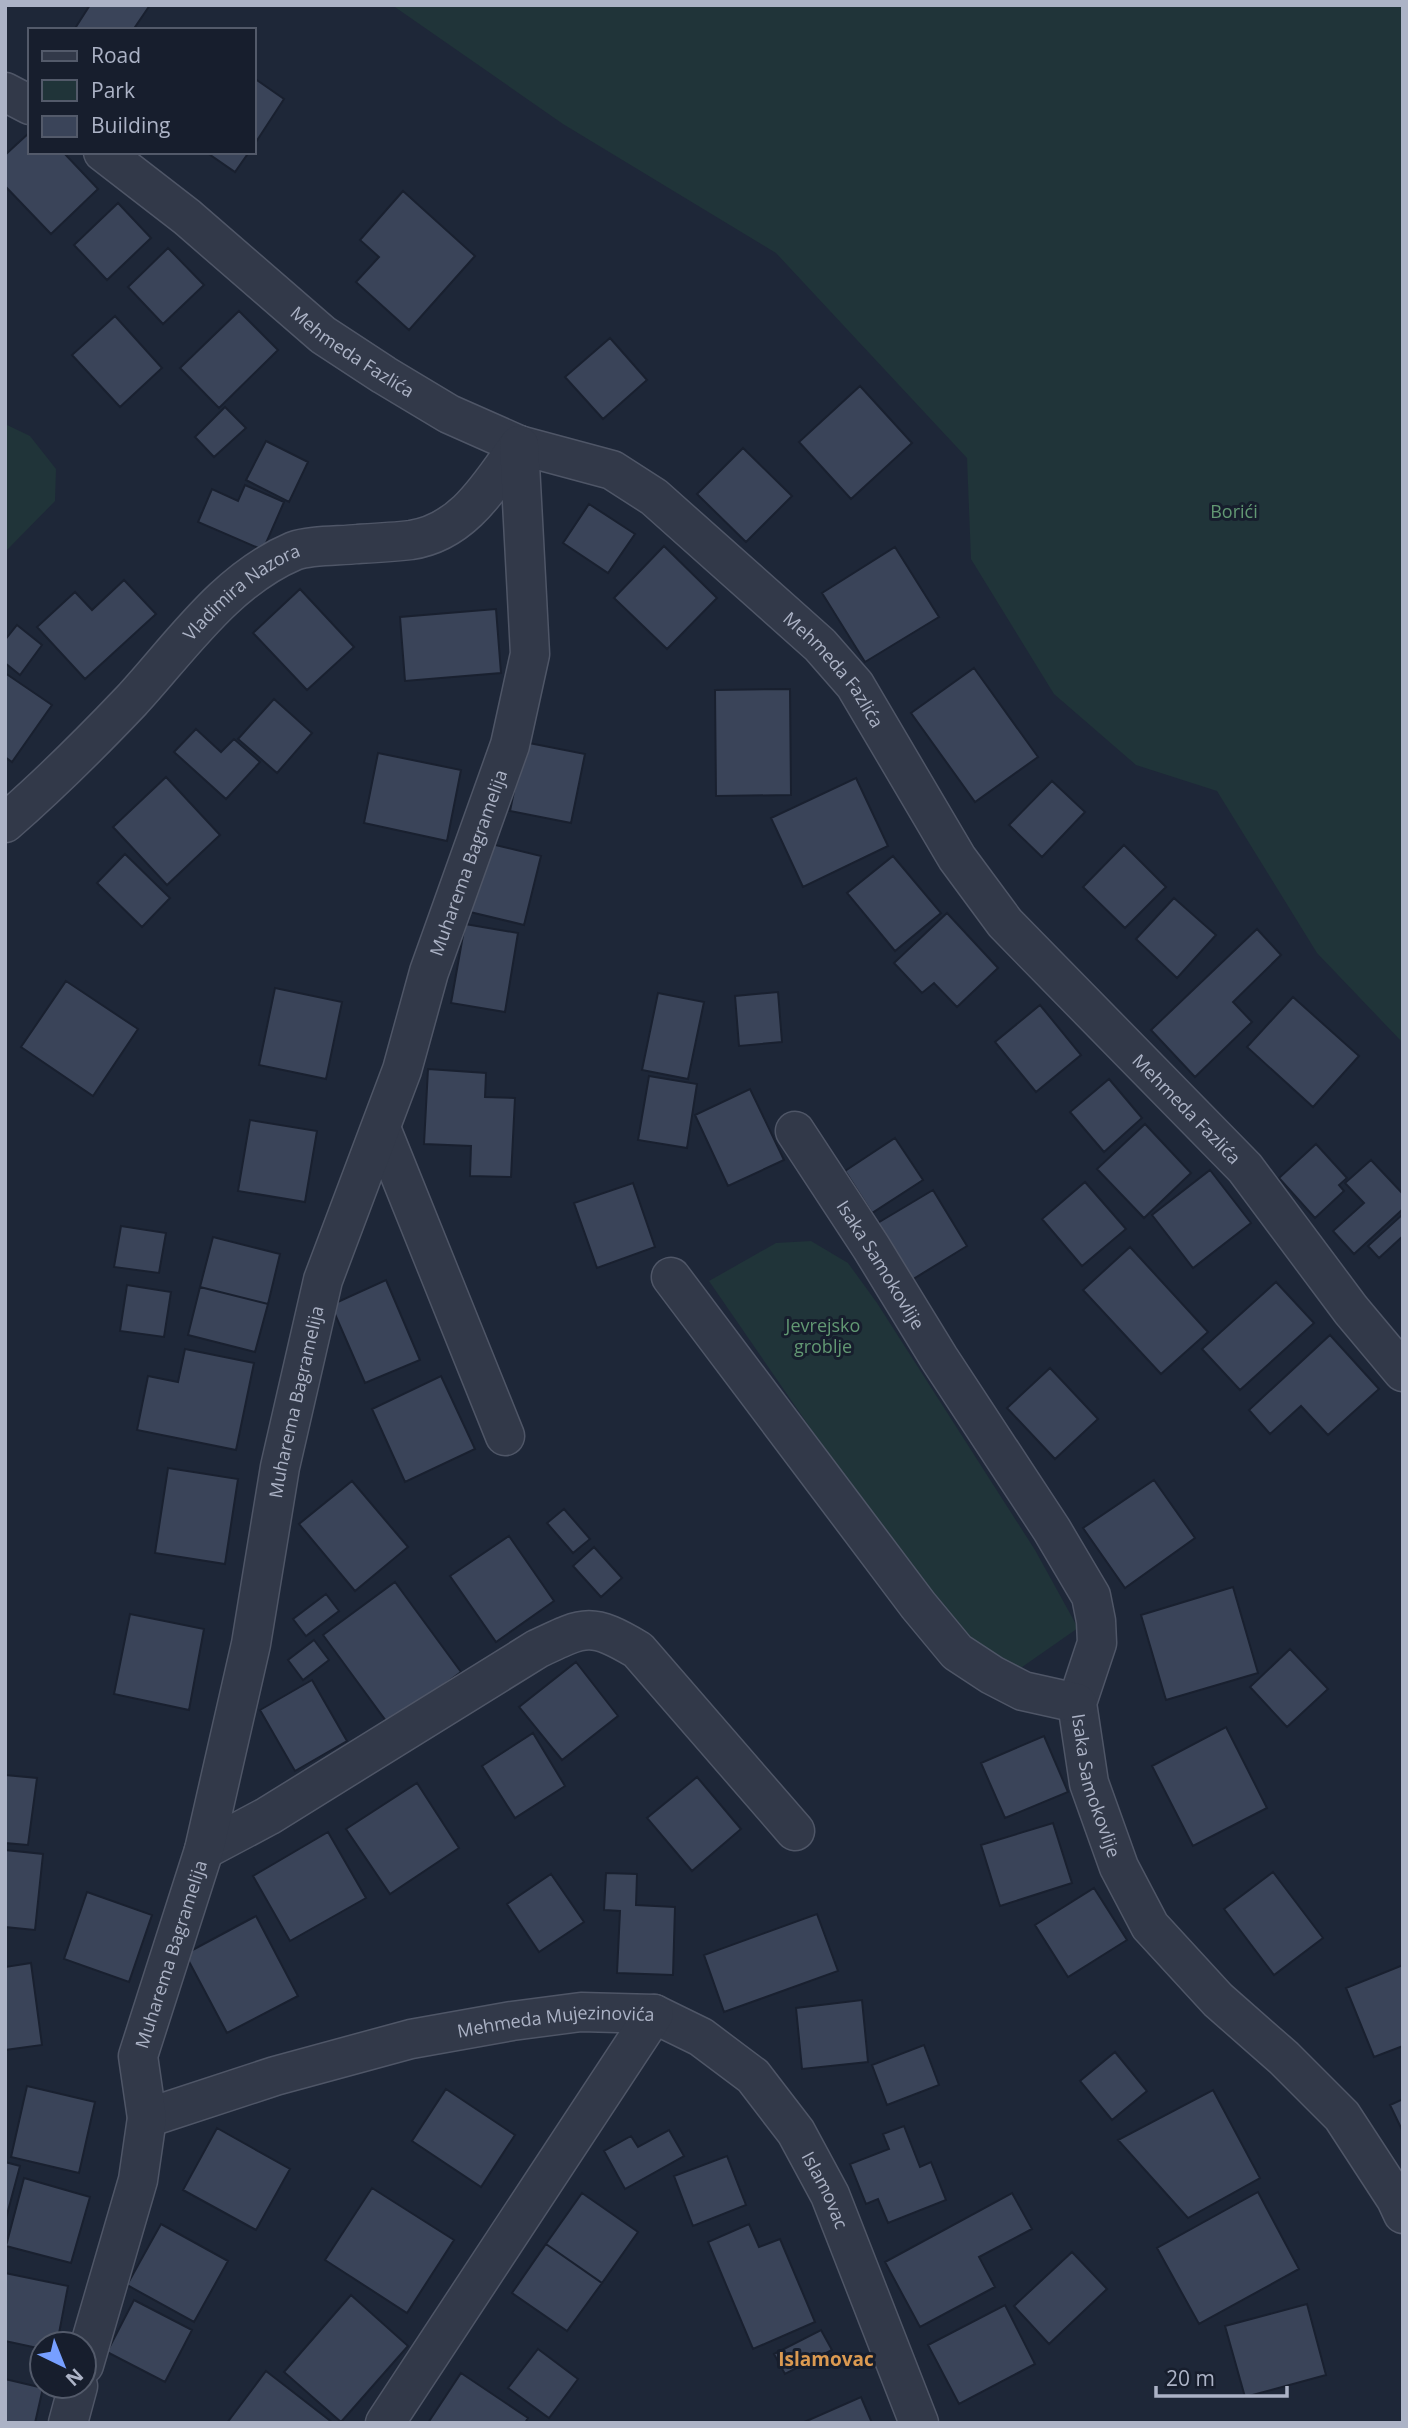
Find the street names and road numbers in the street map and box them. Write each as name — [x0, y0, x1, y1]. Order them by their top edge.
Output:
street label: Mehmeda Fazlića — [286, 300, 419, 403]
street label: Vladimira Nazora — [177, 538, 303, 645]
street label: Mehmeda Fazlića — [779, 606, 889, 732]
street label: Muharema Bagramelija — [424, 766, 512, 959]
street label: Mehmeda Fazlića — [1128, 1048, 1246, 1169]
street label: Isaka Samokovlije — [831, 1195, 931, 1334]
street label: Muharema Bagramelija — [263, 1303, 329, 1500]
street label: Isaka Samokovlije — [1067, 1712, 1127, 1861]
street label: Muharema Bagramelija — [129, 1857, 212, 2051]
street label: Mehmeda Mujezinovića — [455, 2000, 655, 2043]
street label: Islamovac — [797, 2147, 854, 2233]

